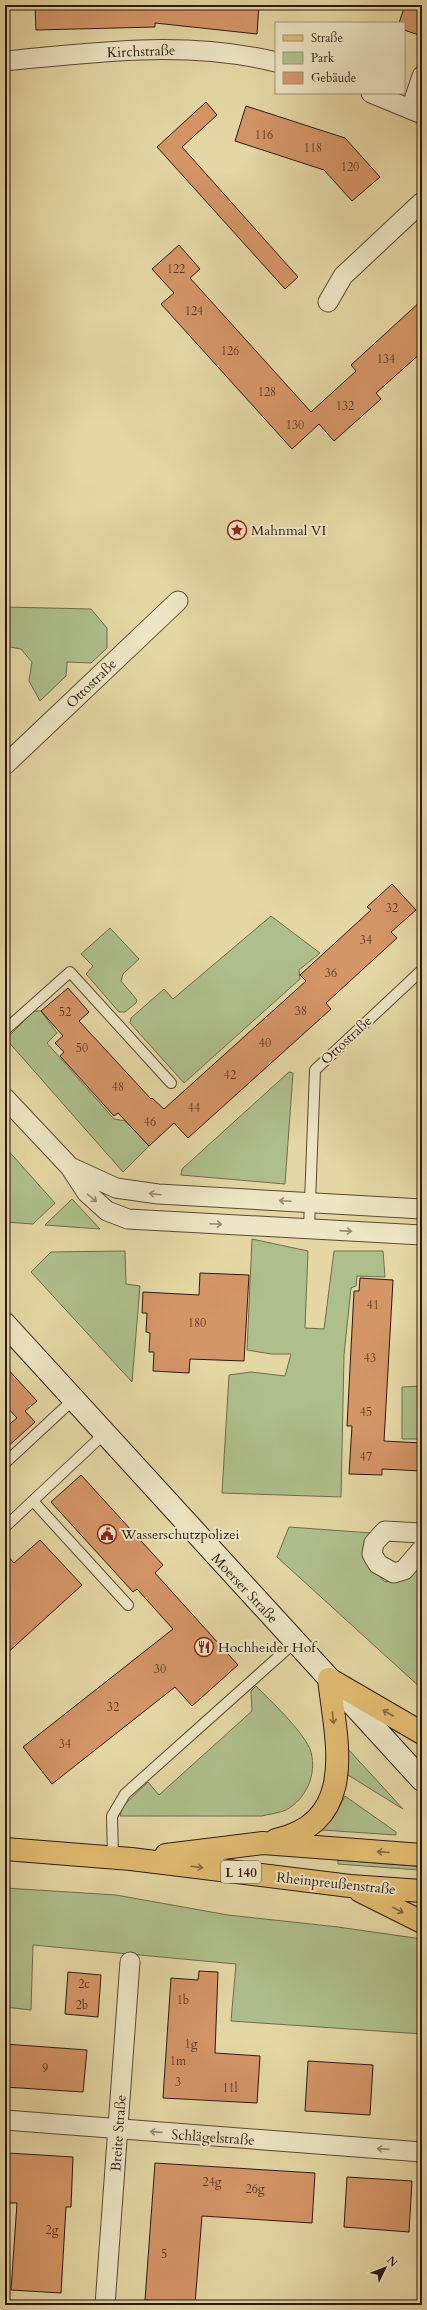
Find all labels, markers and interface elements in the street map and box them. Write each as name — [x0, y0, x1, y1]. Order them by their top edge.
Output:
legend — [275, 22, 405, 94]
text: Straße — [311, 30, 343, 46]
street label: Kirchstraße — [106, 41, 176, 62]
text: Park — [311, 50, 335, 66]
text: Gebäude — [311, 70, 356, 86]
house number: 116 — [255, 127, 273, 143]
house number: 118 — [304, 140, 322, 156]
house number: 120 — [341, 159, 359, 175]
house number: 122 — [167, 261, 185, 277]
house number: 124 — [185, 303, 203, 319]
house number: 126 — [221, 343, 239, 359]
house number: 134 — [377, 351, 395, 367]
house number: 128 — [258, 384, 276, 400]
house number: 132 — [336, 398, 354, 414]
house number: 130 — [286, 417, 304, 433]
place icon: Mahnmal VI — [226, 519, 248, 541]
place label: Mahnmal VI — [251, 521, 326, 540]
street label: Ottostraße — [62, 654, 121, 712]
house number: 32 — [386, 900, 398, 916]
house number: 34 — [360, 932, 372, 948]
house number: 36 — [325, 965, 337, 981]
house number: 38 — [295, 1003, 307, 1019]
house number: 52 — [59, 1004, 71, 1020]
street label: Ottostraße — [317, 1012, 376, 1069]
house number: 40 — [259, 1035, 271, 1051]
house number: 50 — [76, 1040, 88, 1056]
house number: 42 — [224, 1067, 236, 1083]
house number: 48 — [112, 1079, 124, 1095]
house number: 44 — [188, 1100, 200, 1116]
house number: 46 — [144, 1114, 156, 1130]
one-way arrow — [149, 1190, 162, 1198]
one-way arrow — [87, 1194, 98, 1203]
one-way arrow — [279, 1198, 292, 1205]
one-way arrow — [209, 1220, 222, 1227]
one-way arrow — [339, 1227, 352, 1234]
house number: 41 — [367, 1297, 379, 1313]
house number: 180 — [188, 1315, 206, 1331]
house number: 43 — [364, 1350, 376, 1366]
house number: 45 — [360, 1404, 372, 1420]
house number: 47 — [360, 1449, 372, 1465]
public building icon: Wasserschutzpolizei — [96, 1523, 118, 1545]
place label: Wasserschutzpolizei — [120, 1525, 240, 1544]
street label: Moerser Straße — [207, 1549, 282, 1628]
restaurant icon: Hochheider Hof — [193, 1636, 215, 1658]
place label: Hochheider Hof — [218, 1638, 318, 1657]
house number: 30 — [154, 1661, 166, 1677]
house number: 32 — [107, 1699, 119, 1715]
one-way arrow — [382, 1709, 394, 1717]
one-way arrow — [329, 1711, 337, 1724]
house number: 34 — [59, 1736, 71, 1752]
one-way arrow — [377, 1848, 390, 1855]
road number: L 140 — [221, 1861, 261, 1883]
one-way arrow — [190, 1863, 203, 1871]
street label: Rheinpreußenstraße — [275, 1868, 397, 1899]
one-way arrow — [391, 1907, 403, 1914]
house number: 2c — [78, 1976, 90, 1992]
house number: 1b — [177, 1992, 189, 2008]
house number: 2b — [76, 1997, 88, 2013]
house number: 1g — [185, 2036, 198, 2052]
house number: 1m — [170, 2053, 187, 2069]
house number: 9 — [42, 2060, 48, 2076]
house number: 3 — [175, 2074, 181, 2090]
house number: 11l — [222, 2080, 238, 2096]
street label: Breite Straße — [106, 2094, 131, 2172]
street label: Schlägelstraße — [171, 2125, 255, 2150]
one-way arrow — [150, 2129, 163, 2136]
one-way arrow — [377, 2146, 390, 2153]
house number: 24g — [202, 2174, 222, 2190]
house number: 26g — [245, 2181, 265, 2197]
house number: 2g — [46, 2222, 59, 2238]
house number: 5 — [161, 2246, 167, 2262]
north arrow — [365, 2248, 405, 2288]
text: N — [383, 2253, 401, 2270]

